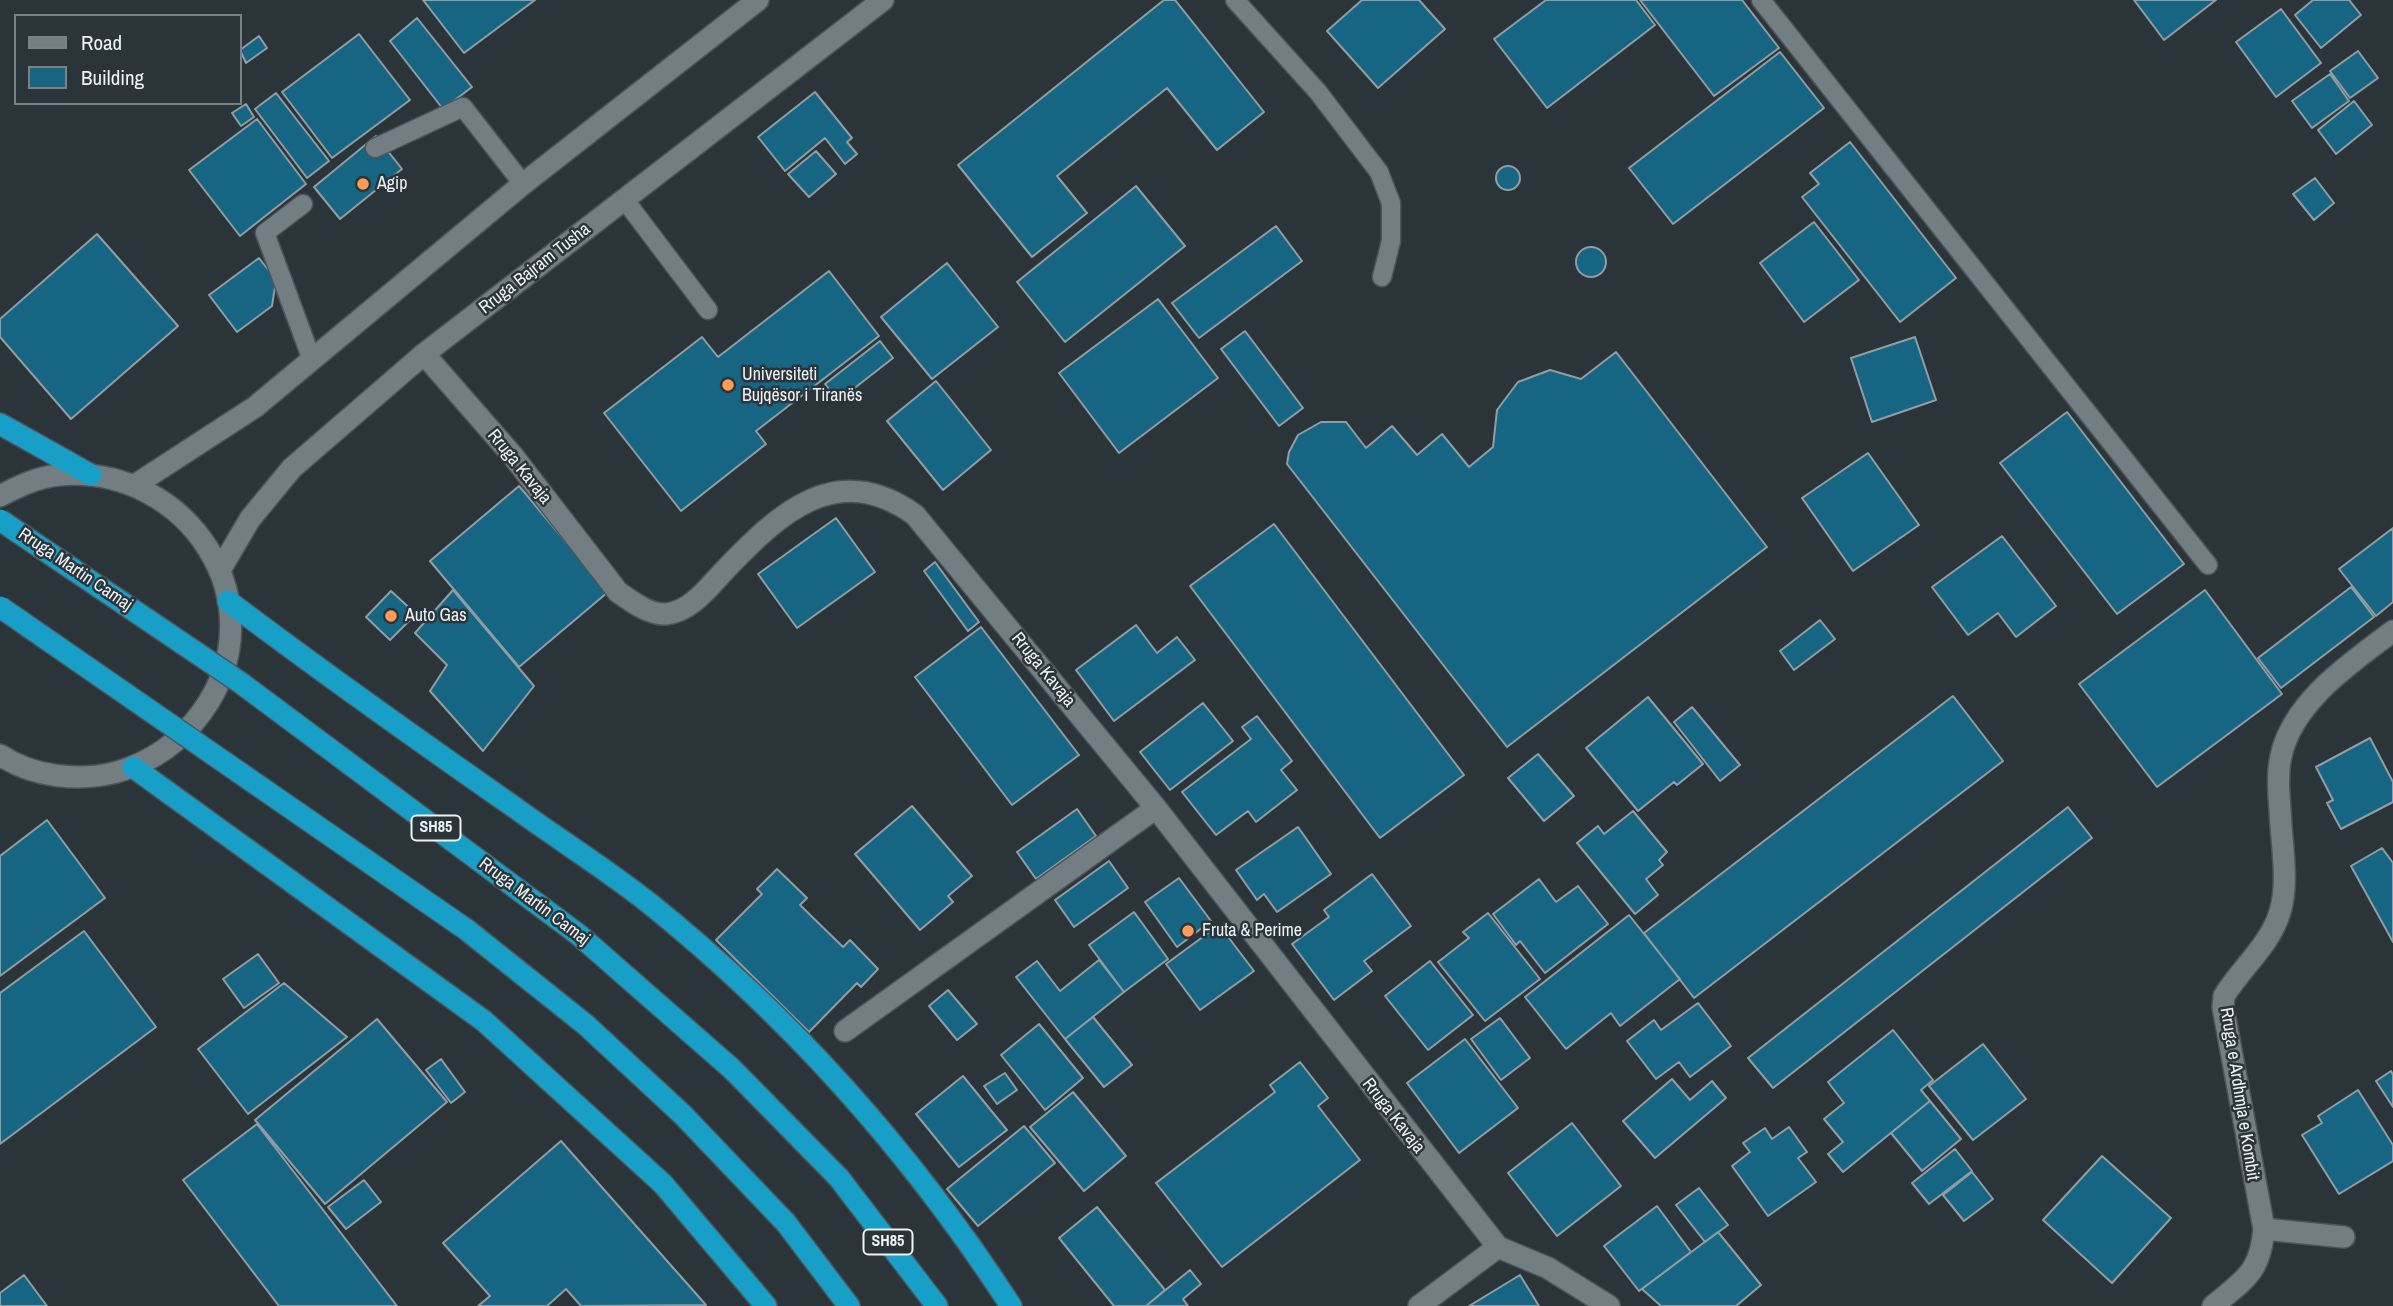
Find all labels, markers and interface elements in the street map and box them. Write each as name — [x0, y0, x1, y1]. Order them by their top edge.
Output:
legend — [14, 14, 242, 105]
text: Road — [81, 28, 122, 57]
text: Building — [81, 63, 144, 92]
place label: Agip — [377, 173, 407, 195]
marker: Agip — [355, 176, 371, 192]
street label: Rruga Bajram Tusha — [475, 219, 595, 319]
place label: Universiteti Bujqësor i Tiranës — [742, 364, 862, 406]
marker: Universiteti Bujqësor i Tiranës — [720, 377, 736, 393]
street label: Rruga Kavaja — [482, 425, 556, 509]
street label: Rruga Martin Camaj — [14, 524, 136, 616]
place label: Auto Gas — [405, 605, 467, 627]
marker: Auto Gas — [383, 608, 399, 624]
street label: Rruga Kavaja — [1006, 628, 1080, 712]
road number: SH85 — [412, 816, 460, 841]
street label: Rruga Martin Camaj — [474, 853, 594, 951]
place label: Fruta & Perime — [1202, 920, 1302, 942]
marker: Fruta & Perime — [1180, 923, 1196, 939]
street label: Rruga e Ardhmja e Kombit — [2215, 1006, 2263, 1182]
street label: Rruga Kavaja — [1357, 1074, 1429, 1158]
road number: SH85 — [864, 1230, 912, 1254]

